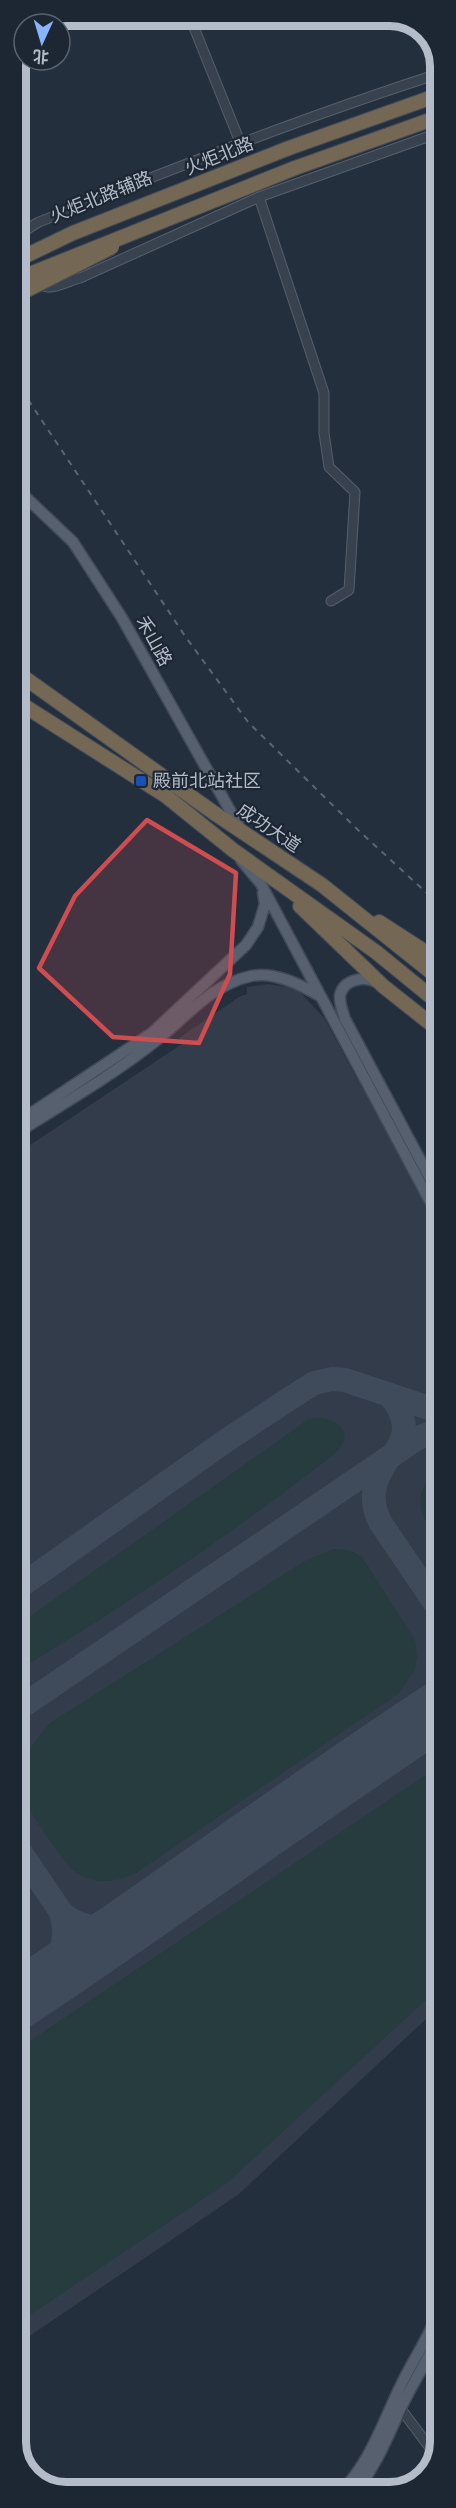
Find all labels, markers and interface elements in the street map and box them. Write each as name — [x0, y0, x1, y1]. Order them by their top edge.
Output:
north arrow — [12, 12, 72, 72]
text: 北 — [32, 47, 50, 66]
street label: 火炬北路 — [182, 133, 256, 179]
street label: 火炬北路辅路 — [47, 167, 155, 227]
street label: 禾山路 — [132, 613, 176, 669]
place label: 殿前北站社区 — [153, 771, 261, 791]
marker: 殿前北站社区 — [134, 774, 148, 788]
street label: 成功大道 — [234, 800, 304, 856]

